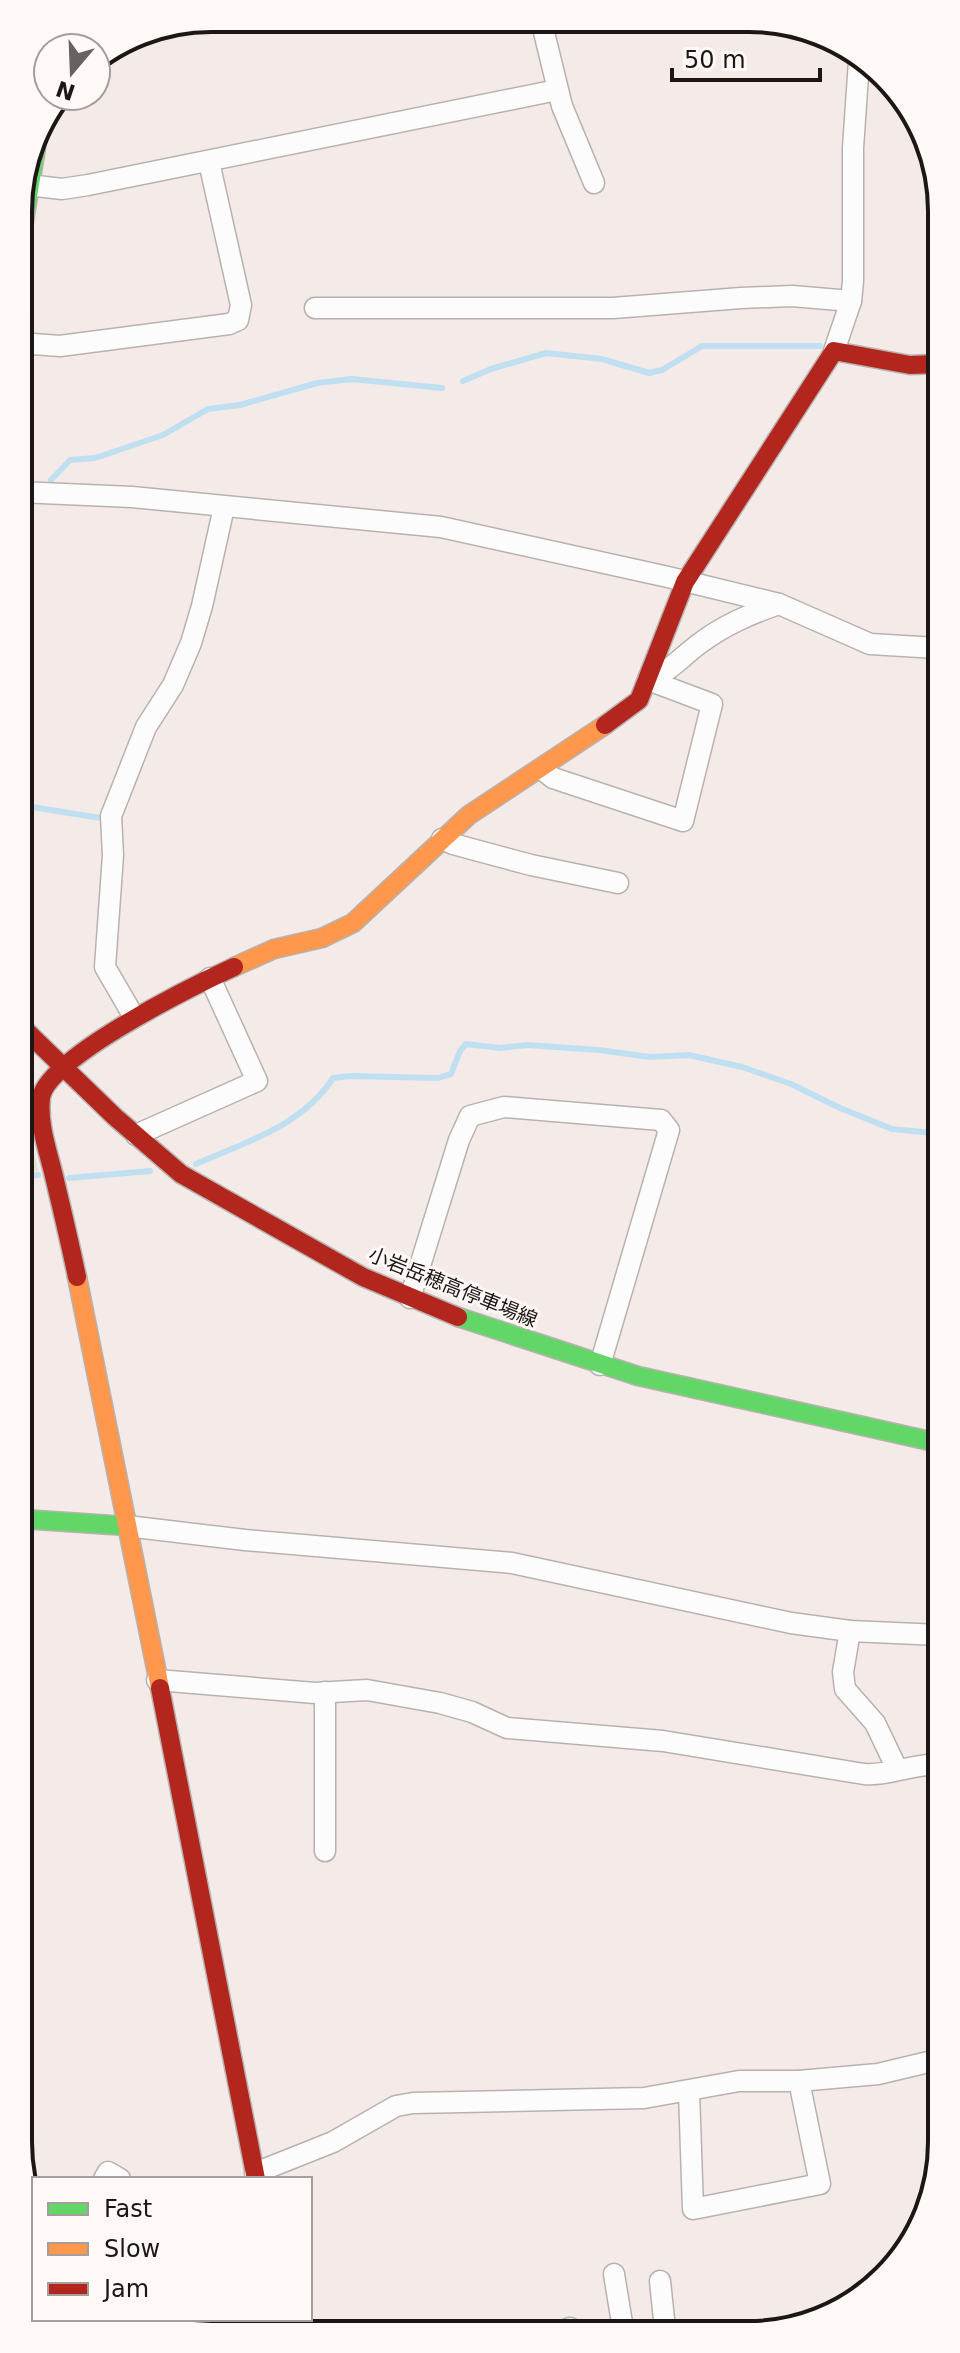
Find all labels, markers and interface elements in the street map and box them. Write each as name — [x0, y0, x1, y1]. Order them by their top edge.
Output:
north arrow — [32, 32, 112, 112]
scale bar — [672, 32, 820, 82]
text: 50 m — [684, 46, 746, 74]
text: N — [53, 76, 78, 105]
street label: 小岩岳穂高停車場線 — [365, 1242, 541, 1332]
legend — [32, 2177, 312, 2321]
text: Fast — [104, 2195, 152, 2223]
text: Slow — [104, 2235, 160, 2263]
text: Jam — [102, 2275, 149, 2303]

